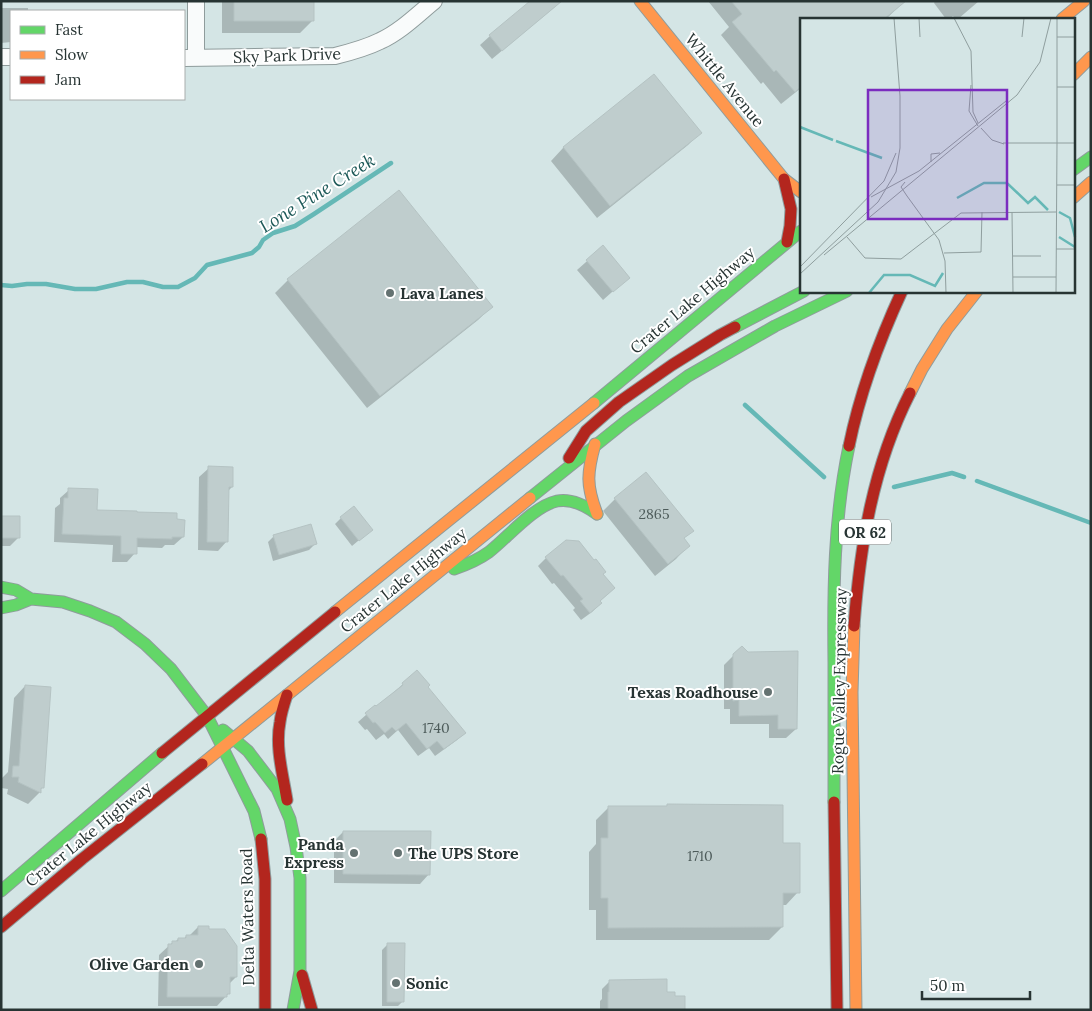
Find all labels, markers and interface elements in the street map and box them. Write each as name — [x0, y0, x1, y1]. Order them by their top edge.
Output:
legend — [10, 10, 185, 100]
inset map — [800, 18, 1074, 292]
text: Fast — [55, 20, 83, 39]
street label: Whittle Avenue — [681, 29, 769, 131]
street label: Sky Park Drive — [233, 43, 342, 67]
text: Slow — [55, 45, 88, 64]
text: Jam — [54, 70, 82, 89]
water label: Lone Pine Creek — [255, 148, 379, 238]
street label: Crater Lake Highway — [626, 242, 759, 358]
place label: Lava Lanes — [400, 283, 484, 303]
marker: Lava Lanes — [384, 287, 396, 299]
house number: 2865 — [638, 505, 670, 523]
road number: OR 62 — [839, 520, 891, 544]
street label: Crater Lake Highway — [336, 523, 470, 637]
street label: Rogue Valley Expressway — [827, 587, 851, 774]
place label: Texas Roadhouse — [628, 682, 758, 702]
marker: Texas Roadhouse — [762, 686, 774, 698]
house number: 1740 — [422, 719, 450, 737]
street label: Crater Lake Highway — [21, 777, 155, 891]
place label: Panda Express — [284, 834, 345, 872]
place label: The UPS Store — [408, 843, 519, 863]
marker: Panda Express — [348, 847, 360, 859]
marker: The UPS Store — [392, 847, 404, 859]
house number: 1710 — [687, 847, 713, 865]
street label: Delta Waters Road — [236, 848, 258, 986]
place label: Olive Garden — [89, 954, 189, 974]
marker: Olive Garden — [193, 958, 205, 970]
scale bar — [922, 968, 1030, 1000]
place label: Sonic — [406, 973, 449, 993]
text: 50 m — [930, 976, 965, 995]
marker: Sonic — [390, 977, 402, 989]

